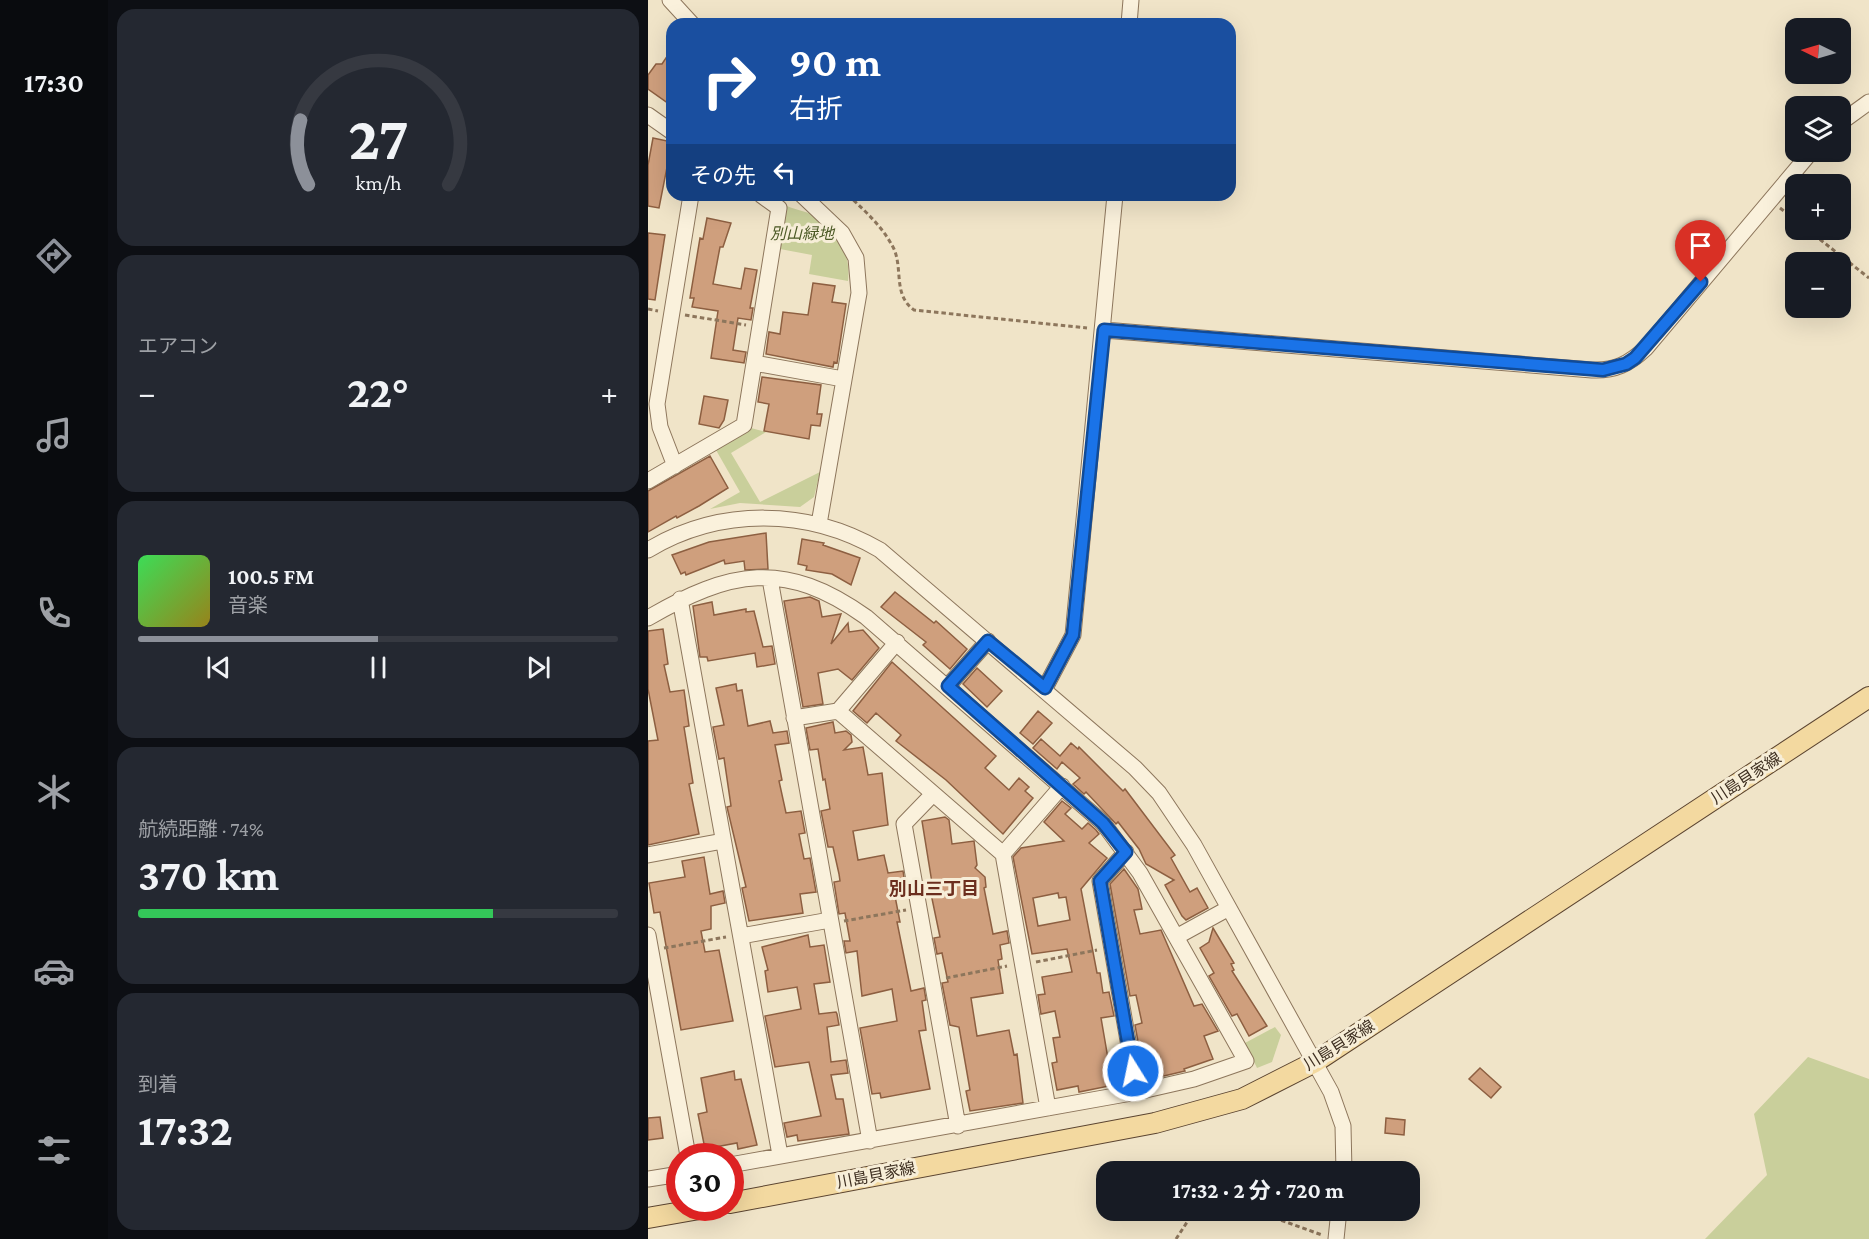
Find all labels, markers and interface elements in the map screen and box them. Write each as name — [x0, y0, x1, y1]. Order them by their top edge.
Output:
north arrow — [1785, 18, 1851, 84]
map controls — [1785, 18, 1851, 318]
text: 90 m — [789, 38, 881, 85]
icon: right — [690, 42, 768, 120]
text: 17:30 — [24, 68, 84, 98]
text: 右折 — [789, 94, 843, 124]
button: layers — [1785, 96, 1851, 162]
text: 27 — [348, 103, 408, 172]
icon: left — [768, 156, 801, 189]
text: その先 — [690, 163, 756, 188]
text: km/h — [355, 171, 402, 195]
button: + — [1785, 174, 1851, 240]
pin — [1675, 220, 1726, 282]
park label: 別山緑地 — [770, 225, 836, 242]
icon: arrive — [1684, 229, 1717, 262]
icon: directions — [33, 235, 75, 277]
button: − — [1785, 252, 1851, 318]
text: エアコン — [138, 335, 218, 357]
text: 22° — [347, 367, 409, 417]
text: − — [138, 374, 155, 411]
text: + — [601, 374, 618, 411]
icon: music — [33, 414, 75, 456]
text: 100.5 FM — [228, 564, 314, 589]
icon: phone — [33, 592, 75, 634]
text: 音楽 — [228, 594, 268, 616]
icon: previous — [202, 651, 235, 684]
icon: pause — [362, 651, 395, 684]
icon: next — [522, 651, 555, 684]
street label: 川島貝家線 — [1708, 749, 1784, 807]
icon: climate — [33, 771, 75, 813]
text: 航続距離 · 74% — [138, 818, 264, 840]
text: 370 km — [138, 850, 279, 900]
district label: 別山三丁目 — [889, 879, 979, 899]
icon: car — [33, 950, 75, 992]
street label: 川島貝家線 — [1301, 1017, 1377, 1073]
position arrow — [1101, 1039, 1165, 1103]
text: 到着 — [138, 1073, 178, 1095]
text: 17:32 — [138, 1105, 233, 1155]
icon: filters — [33, 1129, 75, 1171]
speed limit sign: 30 — [666, 1143, 744, 1221]
street label: 川島貝家線 — [835, 1159, 917, 1191]
text: 17:32 · 2 分 · 720 m — [1172, 1178, 1344, 1203]

